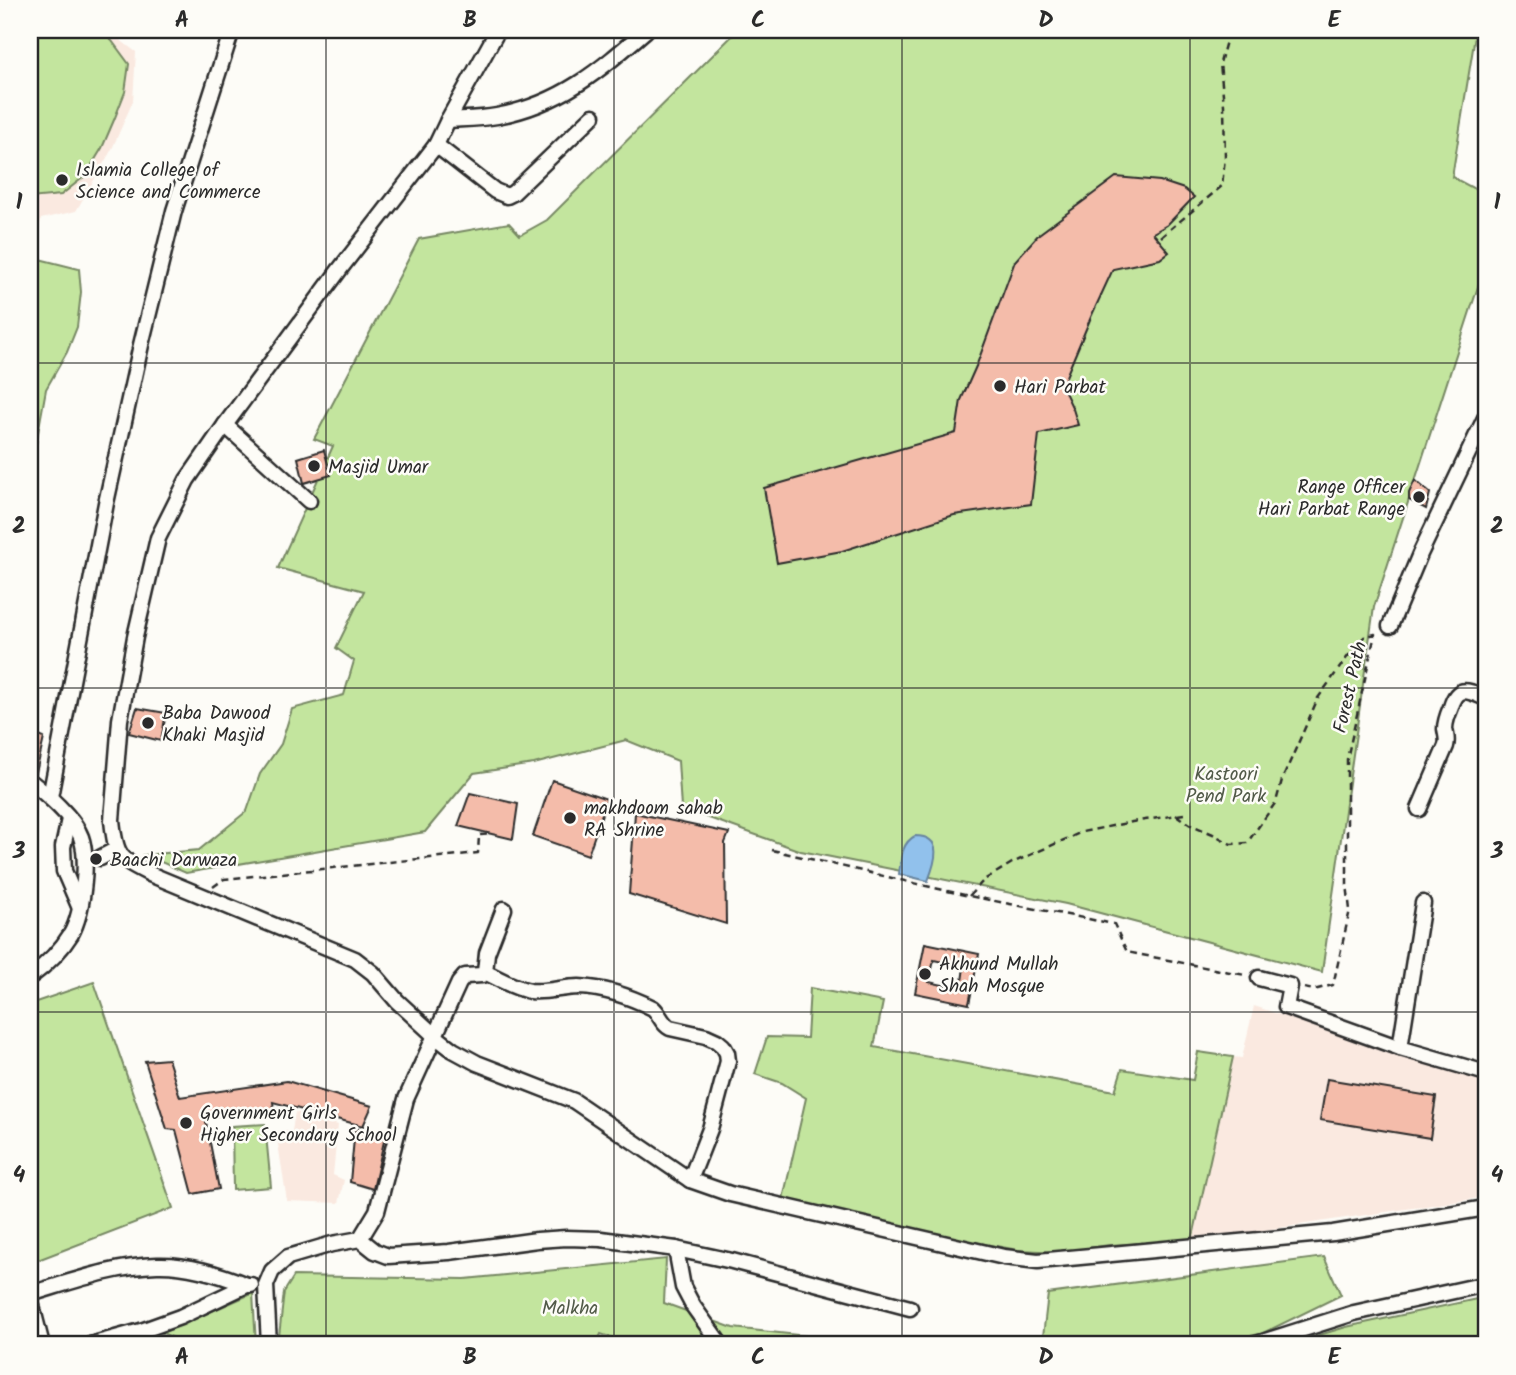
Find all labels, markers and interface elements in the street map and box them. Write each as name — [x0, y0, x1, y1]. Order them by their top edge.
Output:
text: A — [175, 3, 189, 39]
text: B — [463, 3, 477, 39]
text: C — [751, 3, 765, 39]
text: D — [1038, 3, 1054, 39]
text: E — [1328, 3, 1342, 39]
place label: Islamia College of Science and Commerce — [76, 156, 261, 208]
marker: Islamia College of Science and Commerce — [54, 172, 70, 188]
text: 1 — [16, 185, 23, 221]
text: 1 — [1494, 185, 1501, 221]
place label: Hari Parbat — [1014, 373, 1106, 403]
marker: Hari Parbat — [992, 378, 1008, 394]
place label: Masjid Umar — [328, 453, 430, 483]
marker: Masjid Umar — [306, 458, 322, 474]
place label: Range Officer Hari Parbat Range — [1258, 473, 1407, 525]
marker: Range Officer Hari Parbat Range — [1411, 489, 1427, 505]
text: 2 — [12, 509, 26, 545]
text: 2 — [1490, 509, 1504, 545]
street label: Forest Path — [1326, 639, 1376, 736]
place label: Baba Dawood Khaki Masjid — [162, 699, 271, 751]
marker: Baba Dawood Khaki Masjid — [140, 715, 156, 731]
park label: Kastoori Pend Park — [1186, 760, 1266, 812]
place label: makhdoom sahab RA Shrine — [584, 794, 723, 846]
marker: makhdoom sahab RA Shrine — [562, 810, 578, 826]
text: 3 — [12, 834, 26, 870]
text: 3 — [1490, 834, 1504, 870]
place label: Baachi Darwaza — [110, 846, 237, 876]
marker: Baachi Darwaza — [88, 851, 104, 867]
place label: Akhund Mullah Shah Mosque — [939, 950, 1059, 1002]
marker: Akhund Mullah Shah Mosque — [917, 966, 933, 982]
place label: Government Girls Higher Secondary School — [200, 1099, 397, 1151]
marker: Government Girls Higher Secondary School — [178, 1115, 194, 1131]
text: 4 — [13, 1158, 26, 1194]
text: 4 — [1491, 1158, 1504, 1194]
park label: Malkha — [542, 1294, 598, 1324]
text: A — [175, 1340, 189, 1375]
text: B — [463, 1340, 477, 1375]
text: C — [751, 1340, 765, 1375]
text: D — [1038, 1340, 1054, 1375]
text: E — [1328, 1340, 1342, 1375]

